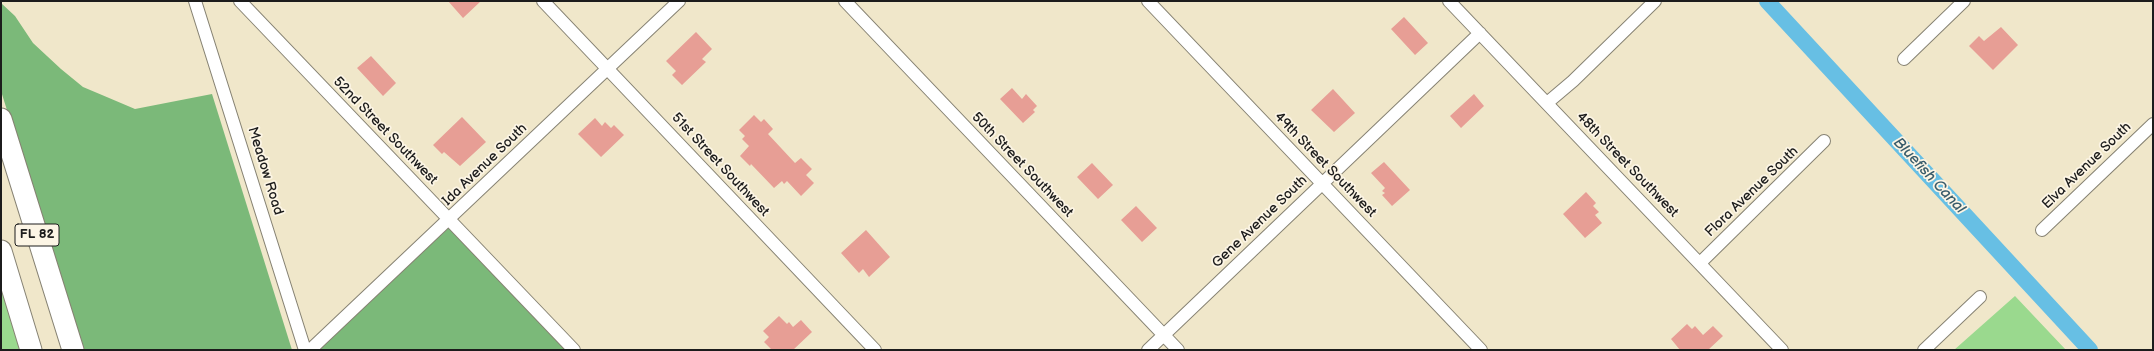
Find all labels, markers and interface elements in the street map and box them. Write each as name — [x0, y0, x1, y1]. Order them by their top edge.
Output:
street label: 52nd Street Southwest — [329, 74, 441, 188]
street label: 50th Street Southwest — [968, 109, 1076, 221]
street label: 49th Street Southwest — [1271, 109, 1379, 221]
street label: 48th Street Southwest — [1572, 109, 1682, 221]
street label: 51st Street Southwest — [668, 110, 772, 220]
street label: Elva Avenue South — [2039, 119, 2135, 213]
street label: Ida Avenue South — [439, 120, 531, 210]
street label: Meadow Road — [244, 125, 286, 217]
water label: Bluefish Canal — [1889, 134, 1969, 218]
street label: Flora Avenue South — [1702, 143, 1802, 241]
street label: Gene Avenue South — [1209, 172, 1311, 272]
road number: FL 82 — [15, 224, 59, 246]

